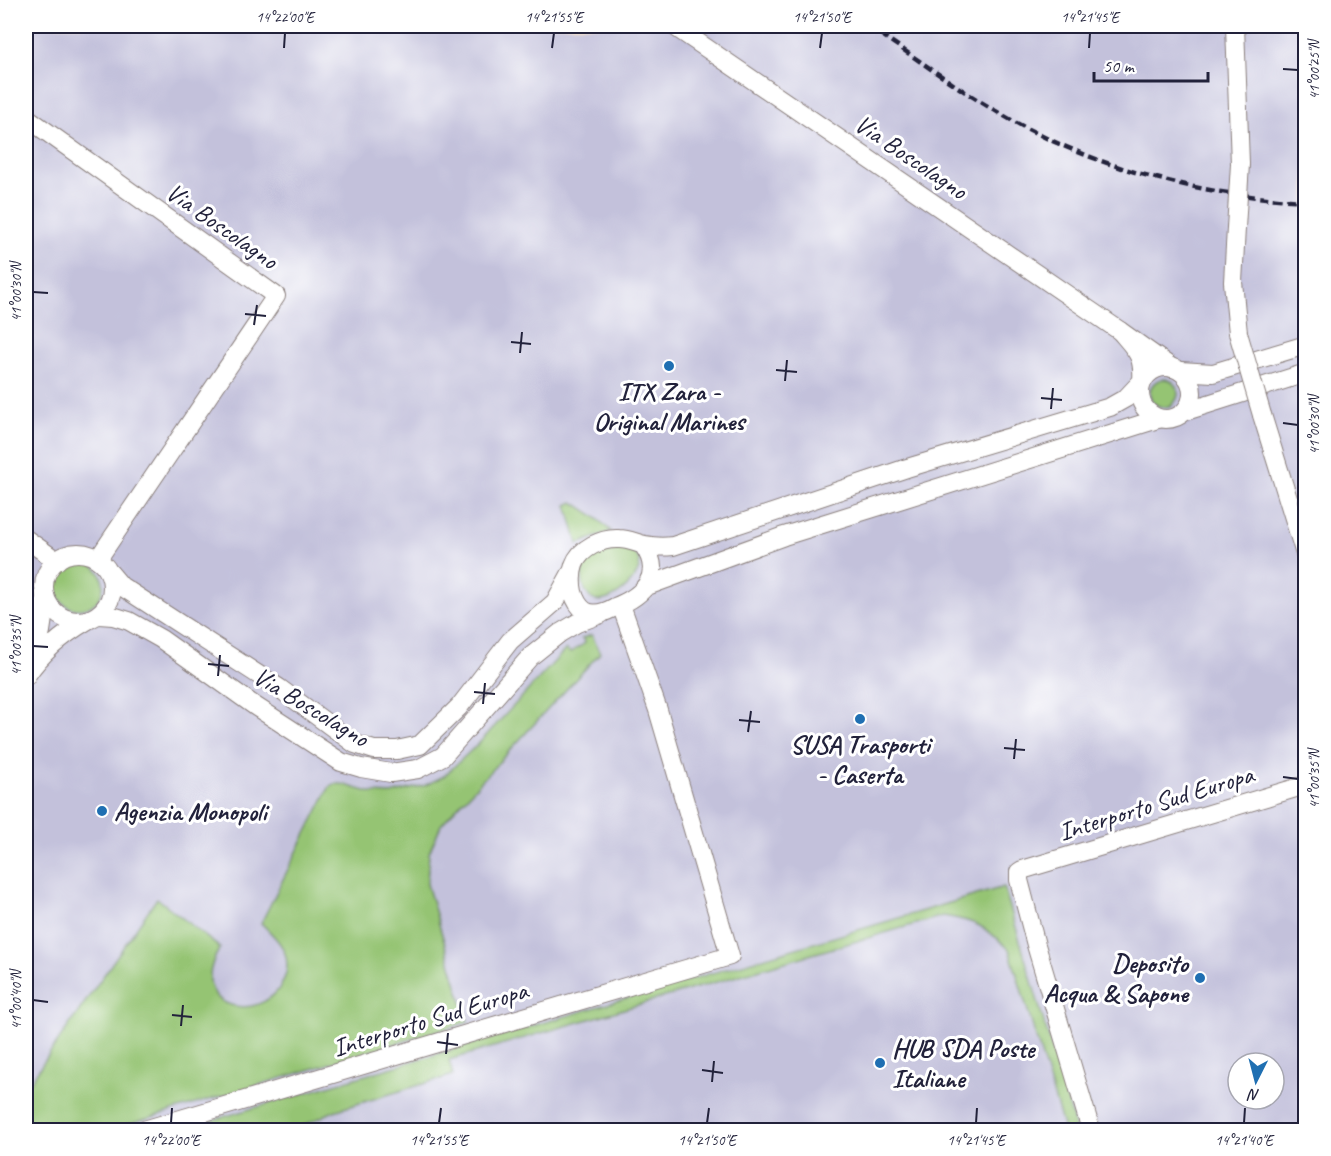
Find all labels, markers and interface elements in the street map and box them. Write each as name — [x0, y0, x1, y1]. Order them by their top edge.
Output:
text: 14°22'00"E — [256, 8, 316, 27]
text: 14°21'55"E — [525, 8, 585, 27]
text: 14°21'50"E — [793, 8, 853, 27]
text: 14°21'45"E — [1061, 8, 1121, 27]
text: 41°00'25"N — [1305, 37, 1324, 100]
scale bar — [1094, 45, 1208, 83]
text: 50 m — [1103, 55, 1136, 77]
street label: Via Boscolagno — [848, 107, 975, 208]
street label: Via Boscolagno — [160, 176, 286, 278]
text: 41°00'30"N — [7, 259, 26, 322]
marker: ITX Zara - Original Marines — [662, 359, 676, 373]
place label: ITX Zara - Original Marines — [594, 375, 747, 438]
text: 41°00'30"N — [1305, 392, 1324, 455]
text: 41°00'35"N — [7, 613, 26, 676]
street label: Via Boscolagno — [247, 660, 376, 755]
marker: SUSA Trasporti - Caserta — [853, 712, 867, 726]
place label: SUSA Trasporti - Caserta — [790, 728, 934, 791]
text: 41°00'35"N — [1305, 746, 1324, 809]
street label: Interporto Sud Europa — [1055, 757, 1259, 848]
place label: Agenzia Monopoli — [114, 795, 270, 828]
marker: Agenzia Monopoli — [95, 804, 109, 818]
place label: Deposito Acqua & Sapone — [1044, 947, 1190, 1010]
text: 41°00'40"N — [7, 967, 26, 1030]
marker: Deposito Acqua & Sapone — [1193, 971, 1207, 985]
street label: Interporto Sud Europa — [329, 973, 533, 1064]
place label: HUB SDA Poste Italiane — [892, 1032, 1037, 1095]
north arrow — [1226, 1051, 1286, 1111]
marker: HUB SDA Poste Italiane — [873, 1056, 887, 1070]
text: N — [1245, 1084, 1261, 1105]
text: 14°22'00"E — [142, 1131, 202, 1150]
text: 14°21'55"E — [410, 1131, 470, 1150]
text: 14°21'50"E — [678, 1131, 738, 1150]
text: 14°21'45"E — [947, 1131, 1007, 1150]
text: 14°21'40"E — [1215, 1131, 1275, 1150]

